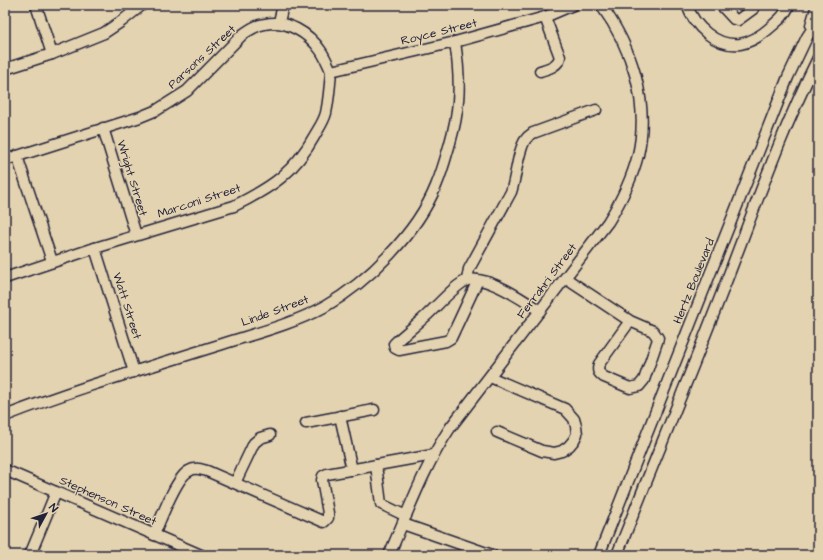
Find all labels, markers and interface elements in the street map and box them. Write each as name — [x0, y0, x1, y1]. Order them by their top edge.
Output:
street label: Royce Street — [399, 14, 479, 51]
street label: Parsons Street — [164, 21, 240, 93]
street label: Wright Street — [111, 138, 152, 218]
street label: Marconi Street — [155, 179, 243, 222]
street label: Hertz Boulevard — [669, 236, 719, 326]
street label: Ferrahri Street — [513, 240, 581, 322]
street label: Watt Street — [108, 271, 146, 342]
street label: Linde Street — [239, 291, 311, 331]
street label: Stephenson Street — [57, 472, 159, 530]
north arrow — [26, 494, 66, 534]
text: N — [45, 500, 61, 515]

